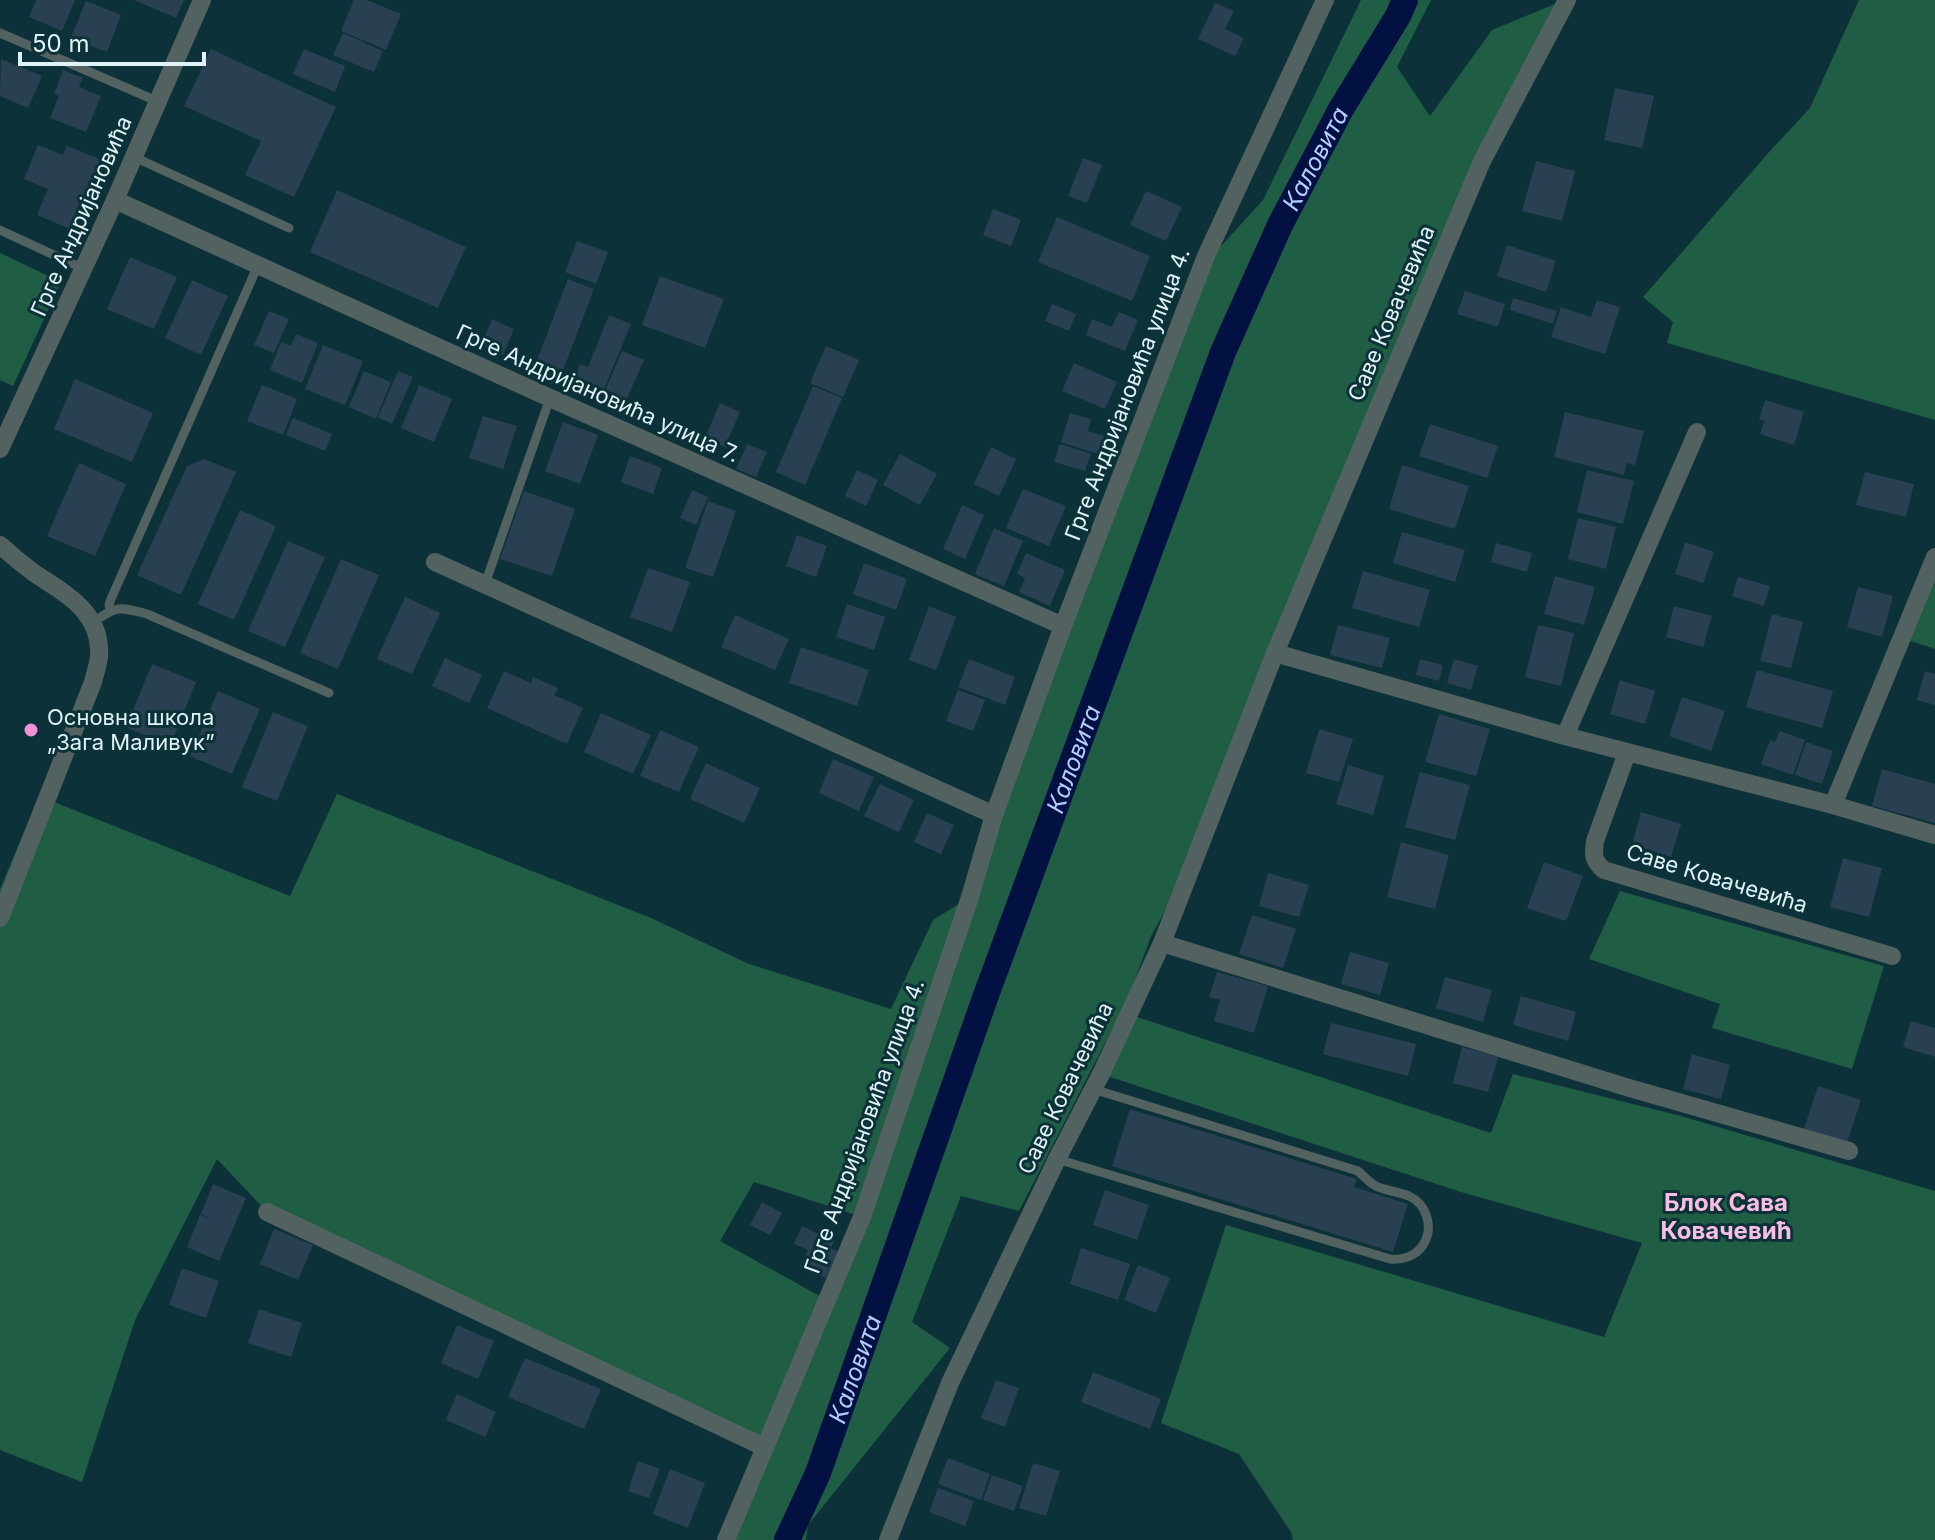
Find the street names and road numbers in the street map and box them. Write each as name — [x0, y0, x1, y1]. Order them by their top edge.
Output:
street label: Грге Андријановића — [25, 112, 137, 320]
street label: Саве Ковачевића — [1342, 221, 1440, 405]
street label: Грге Андријановића улица 4. — [1059, 244, 1195, 544]
street label: Грге Андријановића улица 7. — [452, 319, 744, 467]
street label: Саве Ковачевића — [1623, 838, 1811, 918]
street label: Грге Андријановића улица 4. — [799, 975, 929, 1277]
street label: Саве Ковачевића — [1012, 998, 1118, 1178]

